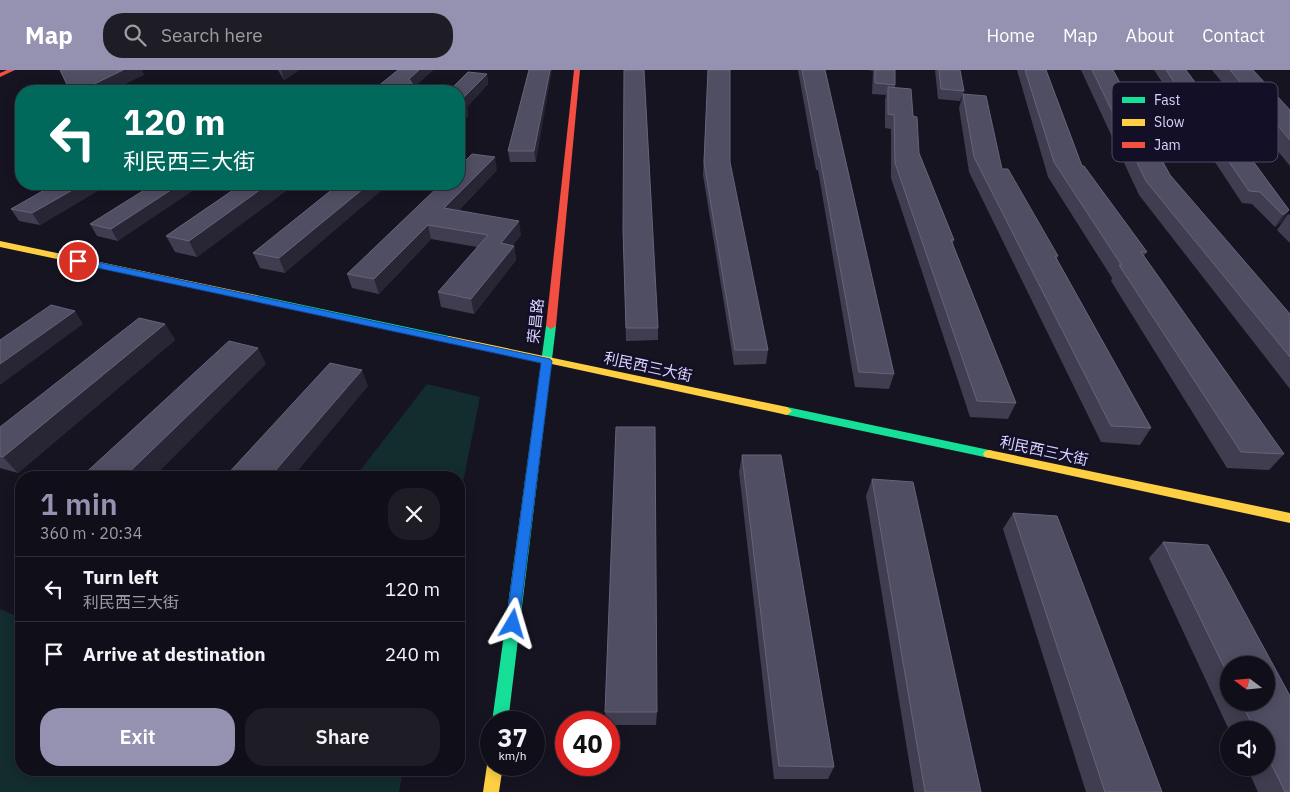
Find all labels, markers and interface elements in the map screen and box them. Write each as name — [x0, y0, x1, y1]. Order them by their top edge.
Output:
search box — [103, 13, 453, 58]
text: Map — [25, 19, 73, 51]
icon: search — [121, 21, 149, 49]
text: Search here — [161, 23, 263, 47]
text: Home — [987, 24, 1035, 47]
text: Map — [1063, 24, 1098, 47]
text: About — [1126, 24, 1174, 47]
text: Contact — [1202, 24, 1265, 47]
legend — [1112, 82, 1278, 162]
text: Fast — [1154, 91, 1180, 109]
text: 120 m — [123, 99, 226, 145]
icon: left — [40, 105, 105, 170]
text: Slow — [1154, 113, 1185, 131]
text: Jam — [1154, 136, 1181, 154]
text: 利民西三大街 — [123, 146, 255, 175]
pin — [57, 240, 99, 282]
icon: arrive — [64, 247, 92, 275]
street label: 荣昌路 — [524, 298, 547, 344]
street label: 利民西三大街 — [602, 348, 694, 385]
street label: 利民西三大街 — [998, 432, 1090, 469]
text: 1 min — [40, 484, 118, 523]
button: close — [388, 488, 440, 540]
text: 360 m · 20:34 — [40, 523, 142, 543]
text: Turn left — [83, 565, 159, 589]
icon: left — [40, 575, 68, 603]
text: 120 m — [385, 577, 440, 601]
text: 利民西三大街 — [83, 592, 179, 612]
position arrow — [486, 597, 538, 649]
icon: arrive — [40, 640, 68, 668]
text: Arrive at destination — [83, 642, 266, 666]
text: 240 m — [385, 642, 440, 666]
north arrow — [1220, 656, 1275, 711]
map controls — [1220, 656, 1275, 776]
button: Exit — [40, 708, 235, 766]
button: Share — [245, 708, 440, 766]
speed limit sign: 40 — [555, 711, 620, 776]
text: 37 — [497, 721, 528, 754]
button: sound — [1220, 721, 1275, 776]
text: km/h — [498, 748, 527, 763]

